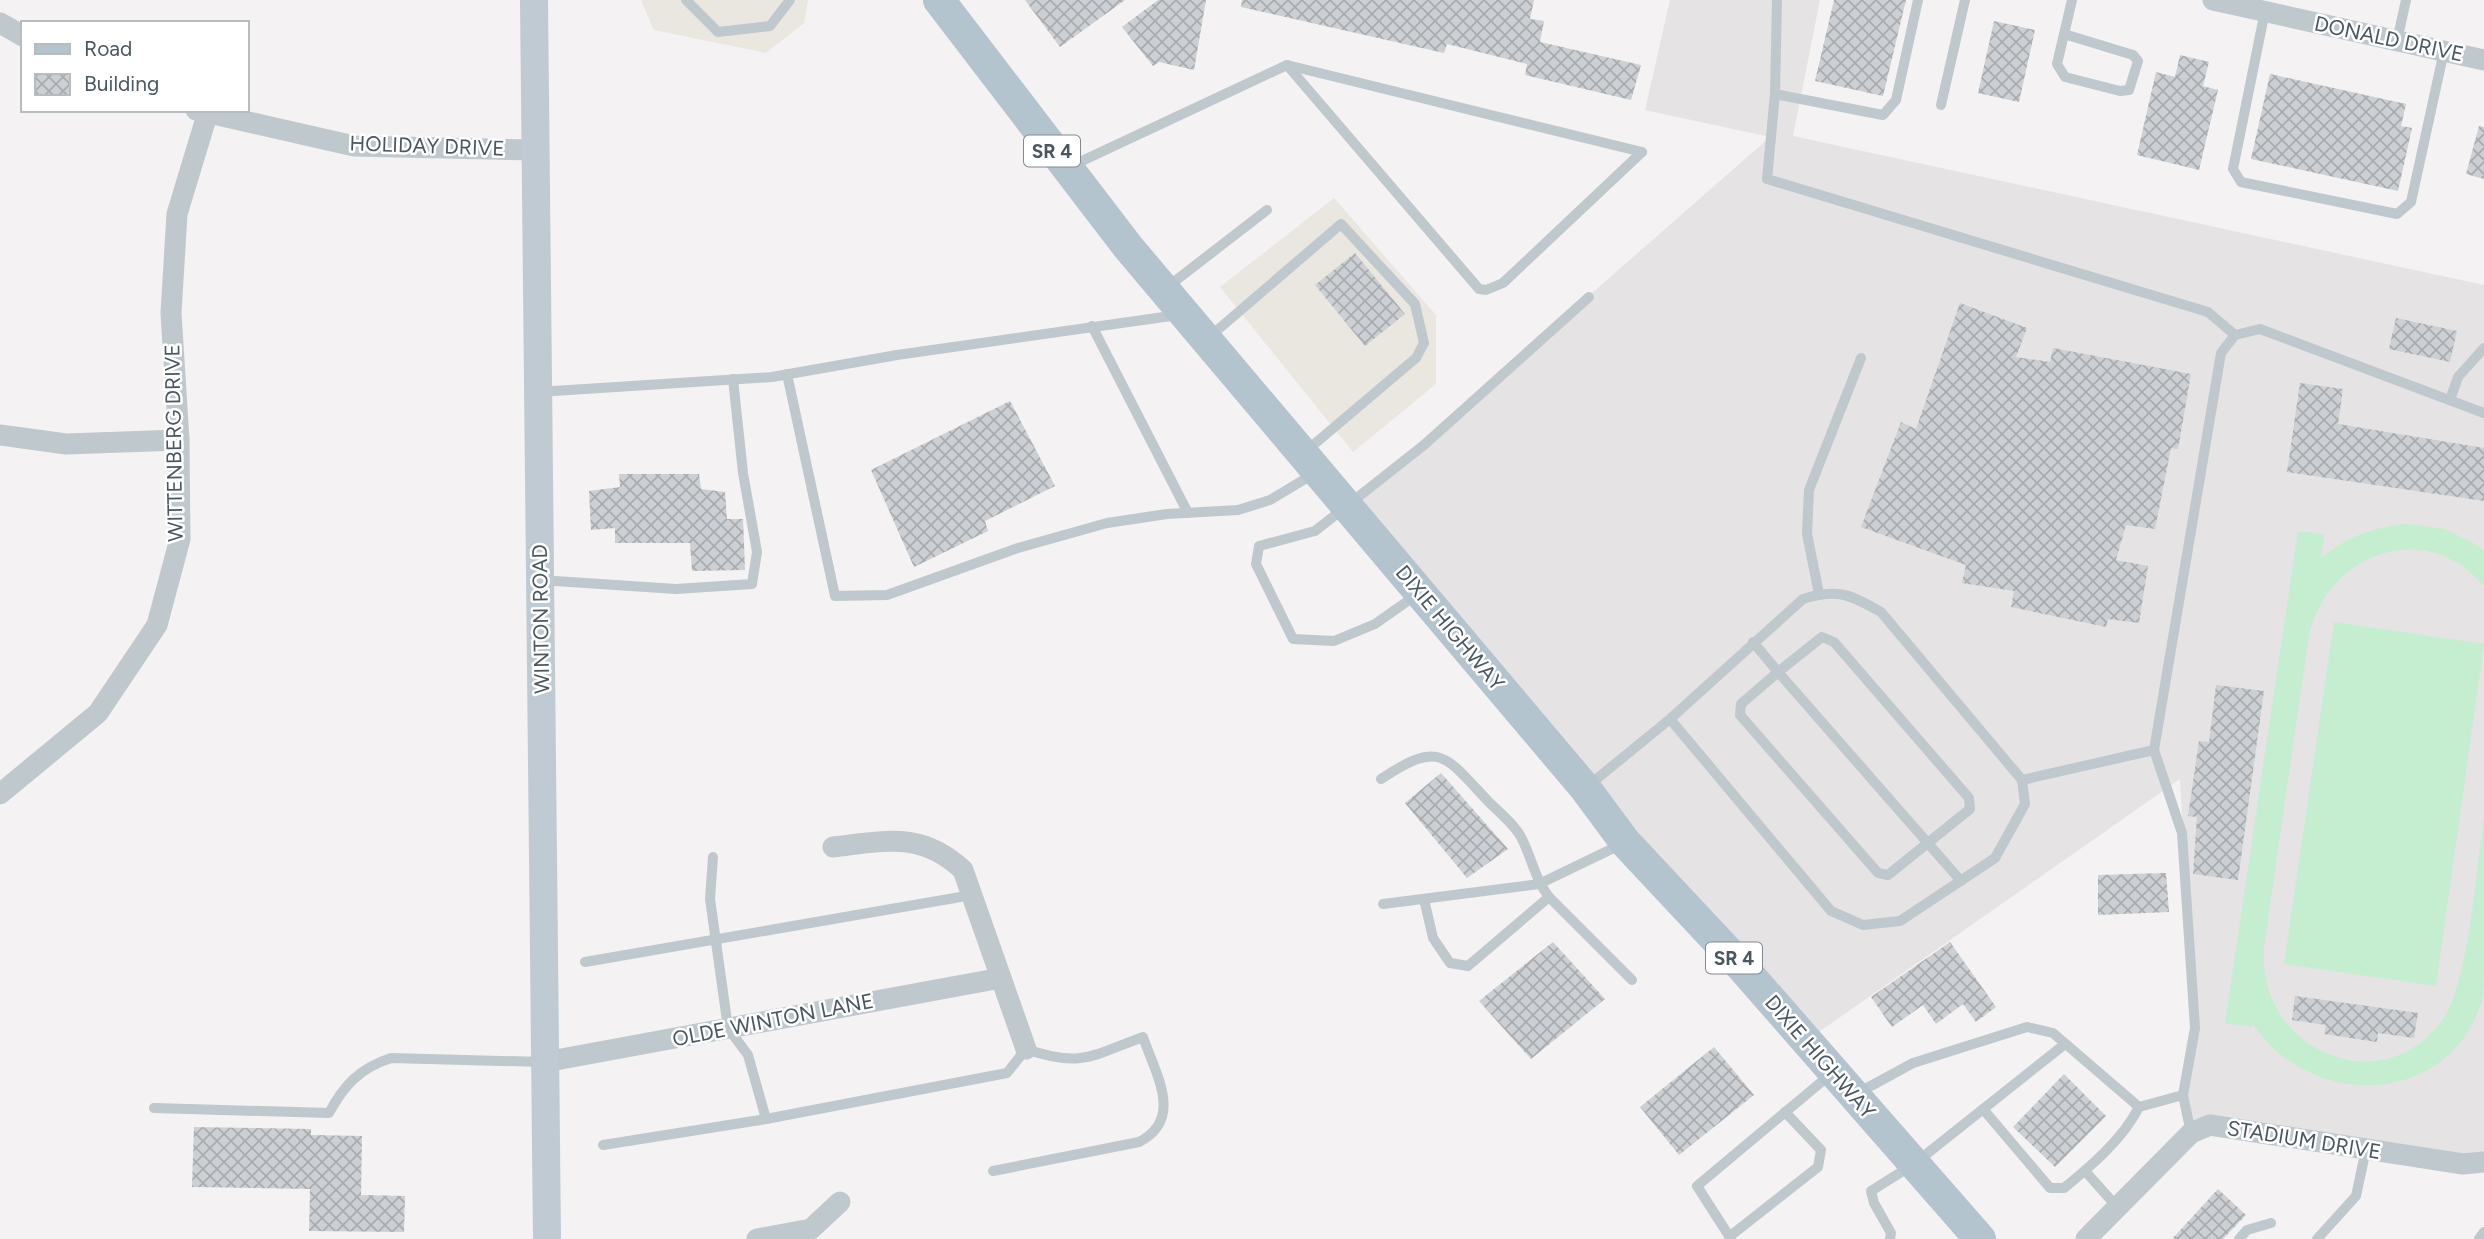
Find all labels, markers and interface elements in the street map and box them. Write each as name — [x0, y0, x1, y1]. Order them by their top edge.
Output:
street label: DONALD DRIVE — [2312, 10, 2466, 67]
legend — [21, 21, 248, 112]
text: Road — [84, 36, 132, 61]
text: Building — [84, 71, 159, 96]
street label: HOLIDAY DRIVE — [349, 130, 505, 161]
road number: SR 4 — [1024, 136, 1080, 167]
street label: WITTENBERG DRIVE — [159, 344, 188, 542]
street label: WINTON ROAD — [527, 544, 554, 694]
street label: DIXIE HIGHWAY — [1391, 560, 1510, 696]
road number: SR 4 — [1706, 942, 1762, 974]
street label: OLDE WINTON LANE — [670, 988, 876, 1051]
street label: DIXIE HIGHWAY — [1760, 990, 1881, 1124]
street label: STADIUM DRIVE — [2225, 1115, 2383, 1164]

